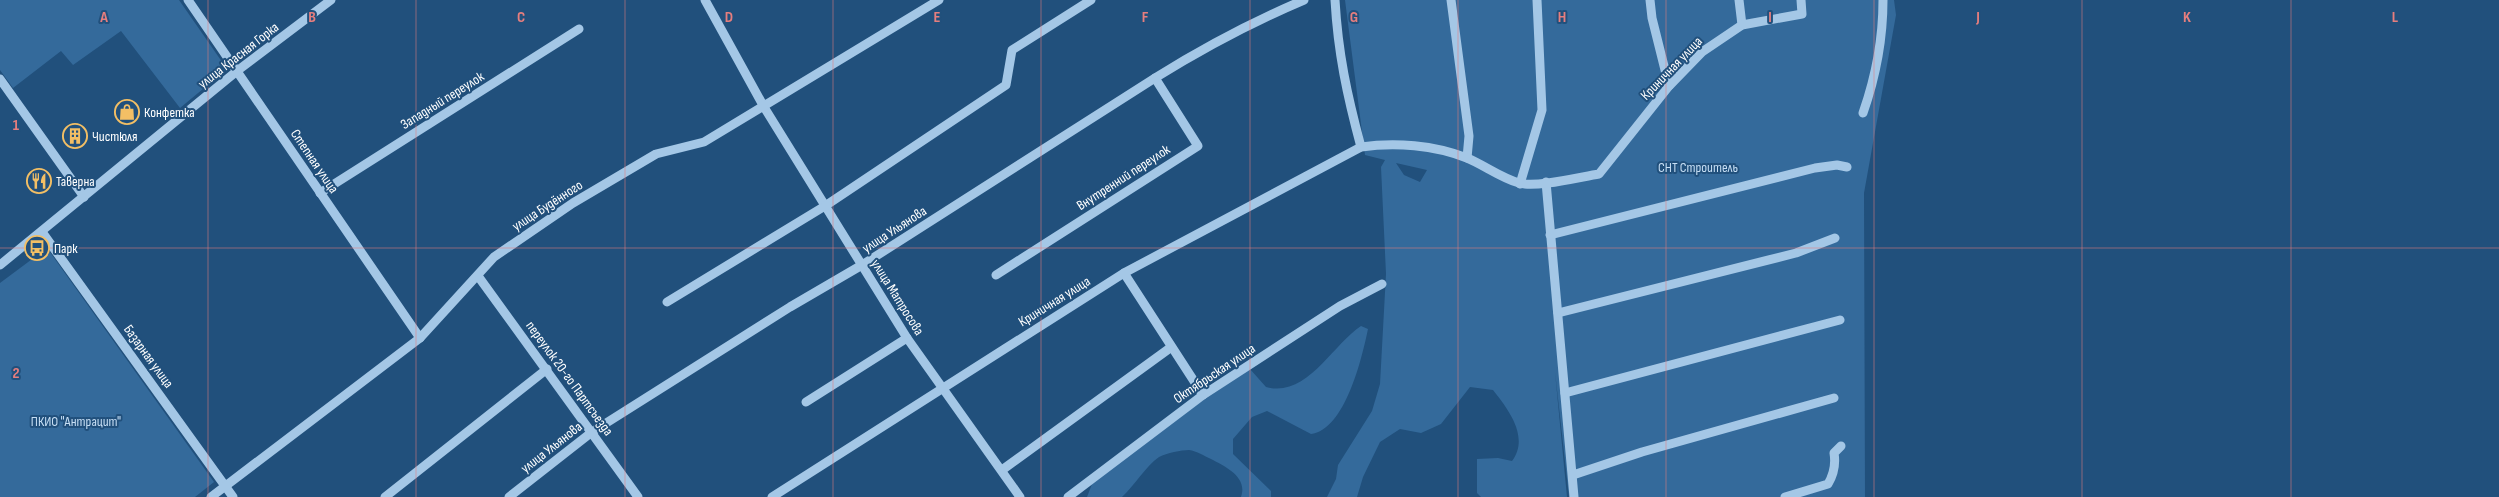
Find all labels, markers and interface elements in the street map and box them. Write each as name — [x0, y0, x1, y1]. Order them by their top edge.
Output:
text: A — [99, 8, 108, 27]
text: B — [308, 8, 316, 27]
text: C — [517, 8, 525, 27]
text: D — [725, 8, 733, 27]
text: E — [934, 8, 941, 27]
text: F — [1142, 8, 1149, 27]
text: G — [1350, 8, 1358, 27]
text: H — [1558, 8, 1566, 27]
text: I — [1768, 8, 1772, 27]
text: J — [1975, 8, 1980, 27]
text: K — [2183, 8, 2191, 27]
text: L — [2392, 8, 2399, 27]
street label: улица Красная Горка — [195, 19, 282, 92]
street label: Криничная улица — [1637, 33, 1706, 104]
street label: Западный переулок — [397, 68, 488, 133]
shop icon: Конфетка — [114, 99, 140, 125]
place label: Конфетка — [144, 104, 195, 121]
text: 1 — [13, 116, 20, 135]
building icon: Чистюля — [62, 123, 88, 149]
street label: Степная улица — [287, 126, 342, 197]
place label: Чистюля — [92, 128, 137, 145]
street label: Внутренний переулок — [1073, 141, 1174, 214]
park label: СНТ Строитель — [1658, 159, 1738, 176]
restaurant icon: Таверна — [26, 168, 52, 194]
place label: Таверна — [56, 173, 95, 190]
street label: улица Будённого — [509, 176, 586, 235]
street label: улица Ульянова — [859, 202, 930, 256]
bus stop icon: Парк — [24, 235, 50, 261]
place label: Парк — [54, 240, 78, 257]
street label: улица Матросова — [867, 256, 928, 338]
street label: Криничная улица — [1015, 273, 1093, 330]
street label: переулок 20-го Партсъезда — [522, 318, 617, 439]
street label: Базарная улица — [120, 321, 177, 391]
street label: Октябрьская улица — [1170, 340, 1258, 407]
text: 2 — [12, 364, 20, 383]
park label: ПКИО "Антрацит" — [31, 413, 121, 430]
street label: улица Ульянова — [517, 418, 585, 477]

